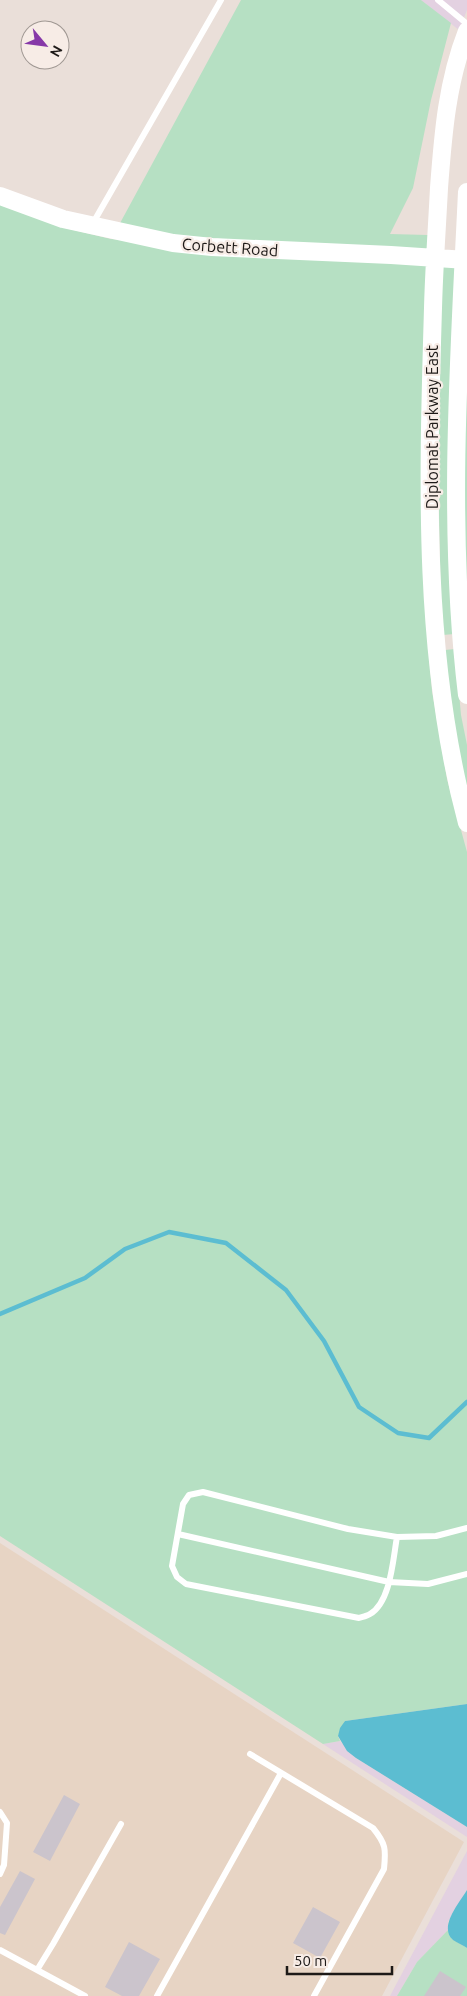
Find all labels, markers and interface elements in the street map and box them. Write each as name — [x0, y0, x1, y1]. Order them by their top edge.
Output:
north arrow — [20, 20, 70, 70]
text: N — [47, 43, 66, 60]
street label: Corbett Road — [181, 235, 279, 259]
street label: Diplomat Parkway East — [423, 344, 441, 509]
scale bar — [287, 1944, 392, 1976]
text: 50 m — [294, 1952, 327, 1969]

